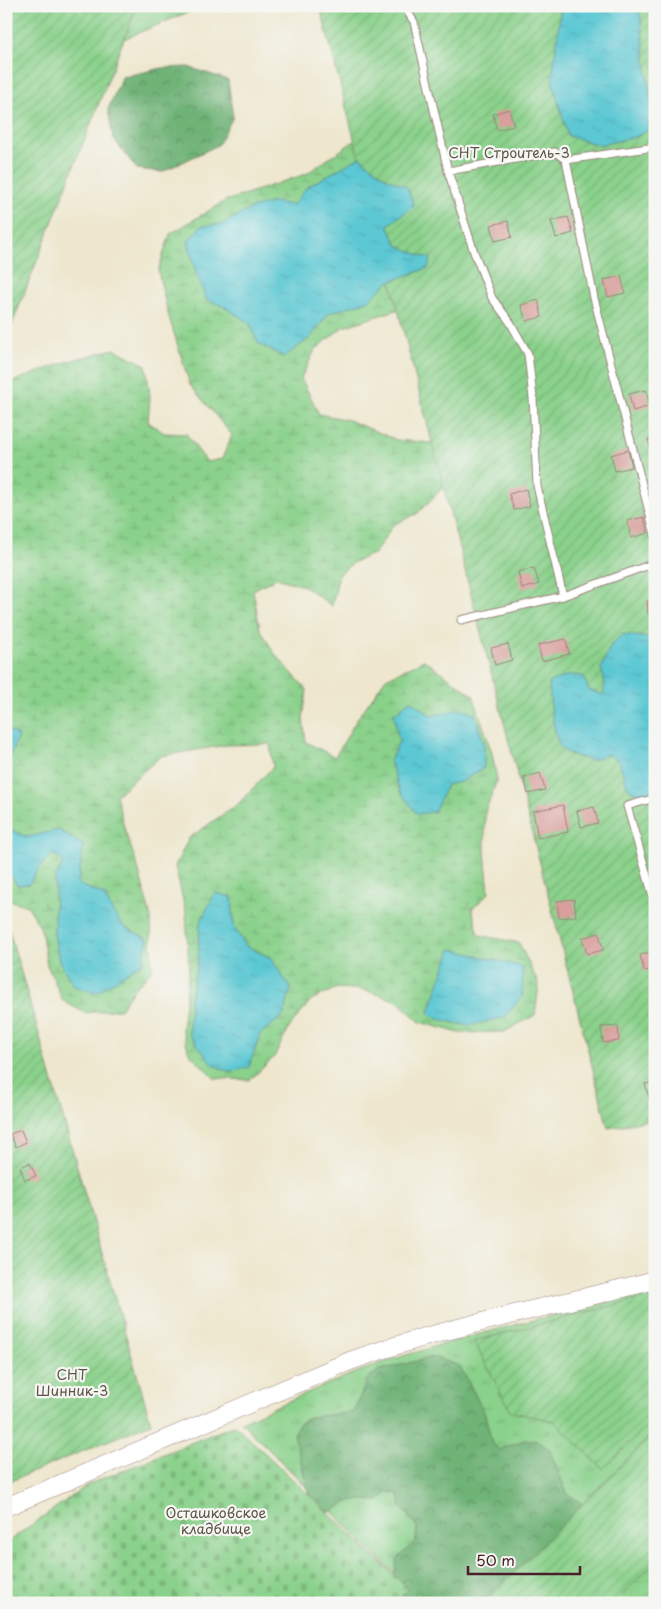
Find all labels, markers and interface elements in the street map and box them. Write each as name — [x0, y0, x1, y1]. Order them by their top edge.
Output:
park label: СНТ Строитель-3 — [448, 142, 570, 163]
park label: СНТ Шинник-3 — [36, 1364, 108, 1401]
park label: Осташковское кладбище — [166, 1502, 267, 1539]
scale bar — [468, 1544, 581, 1576]
text: 50 m — [476, 1548, 515, 1571]

